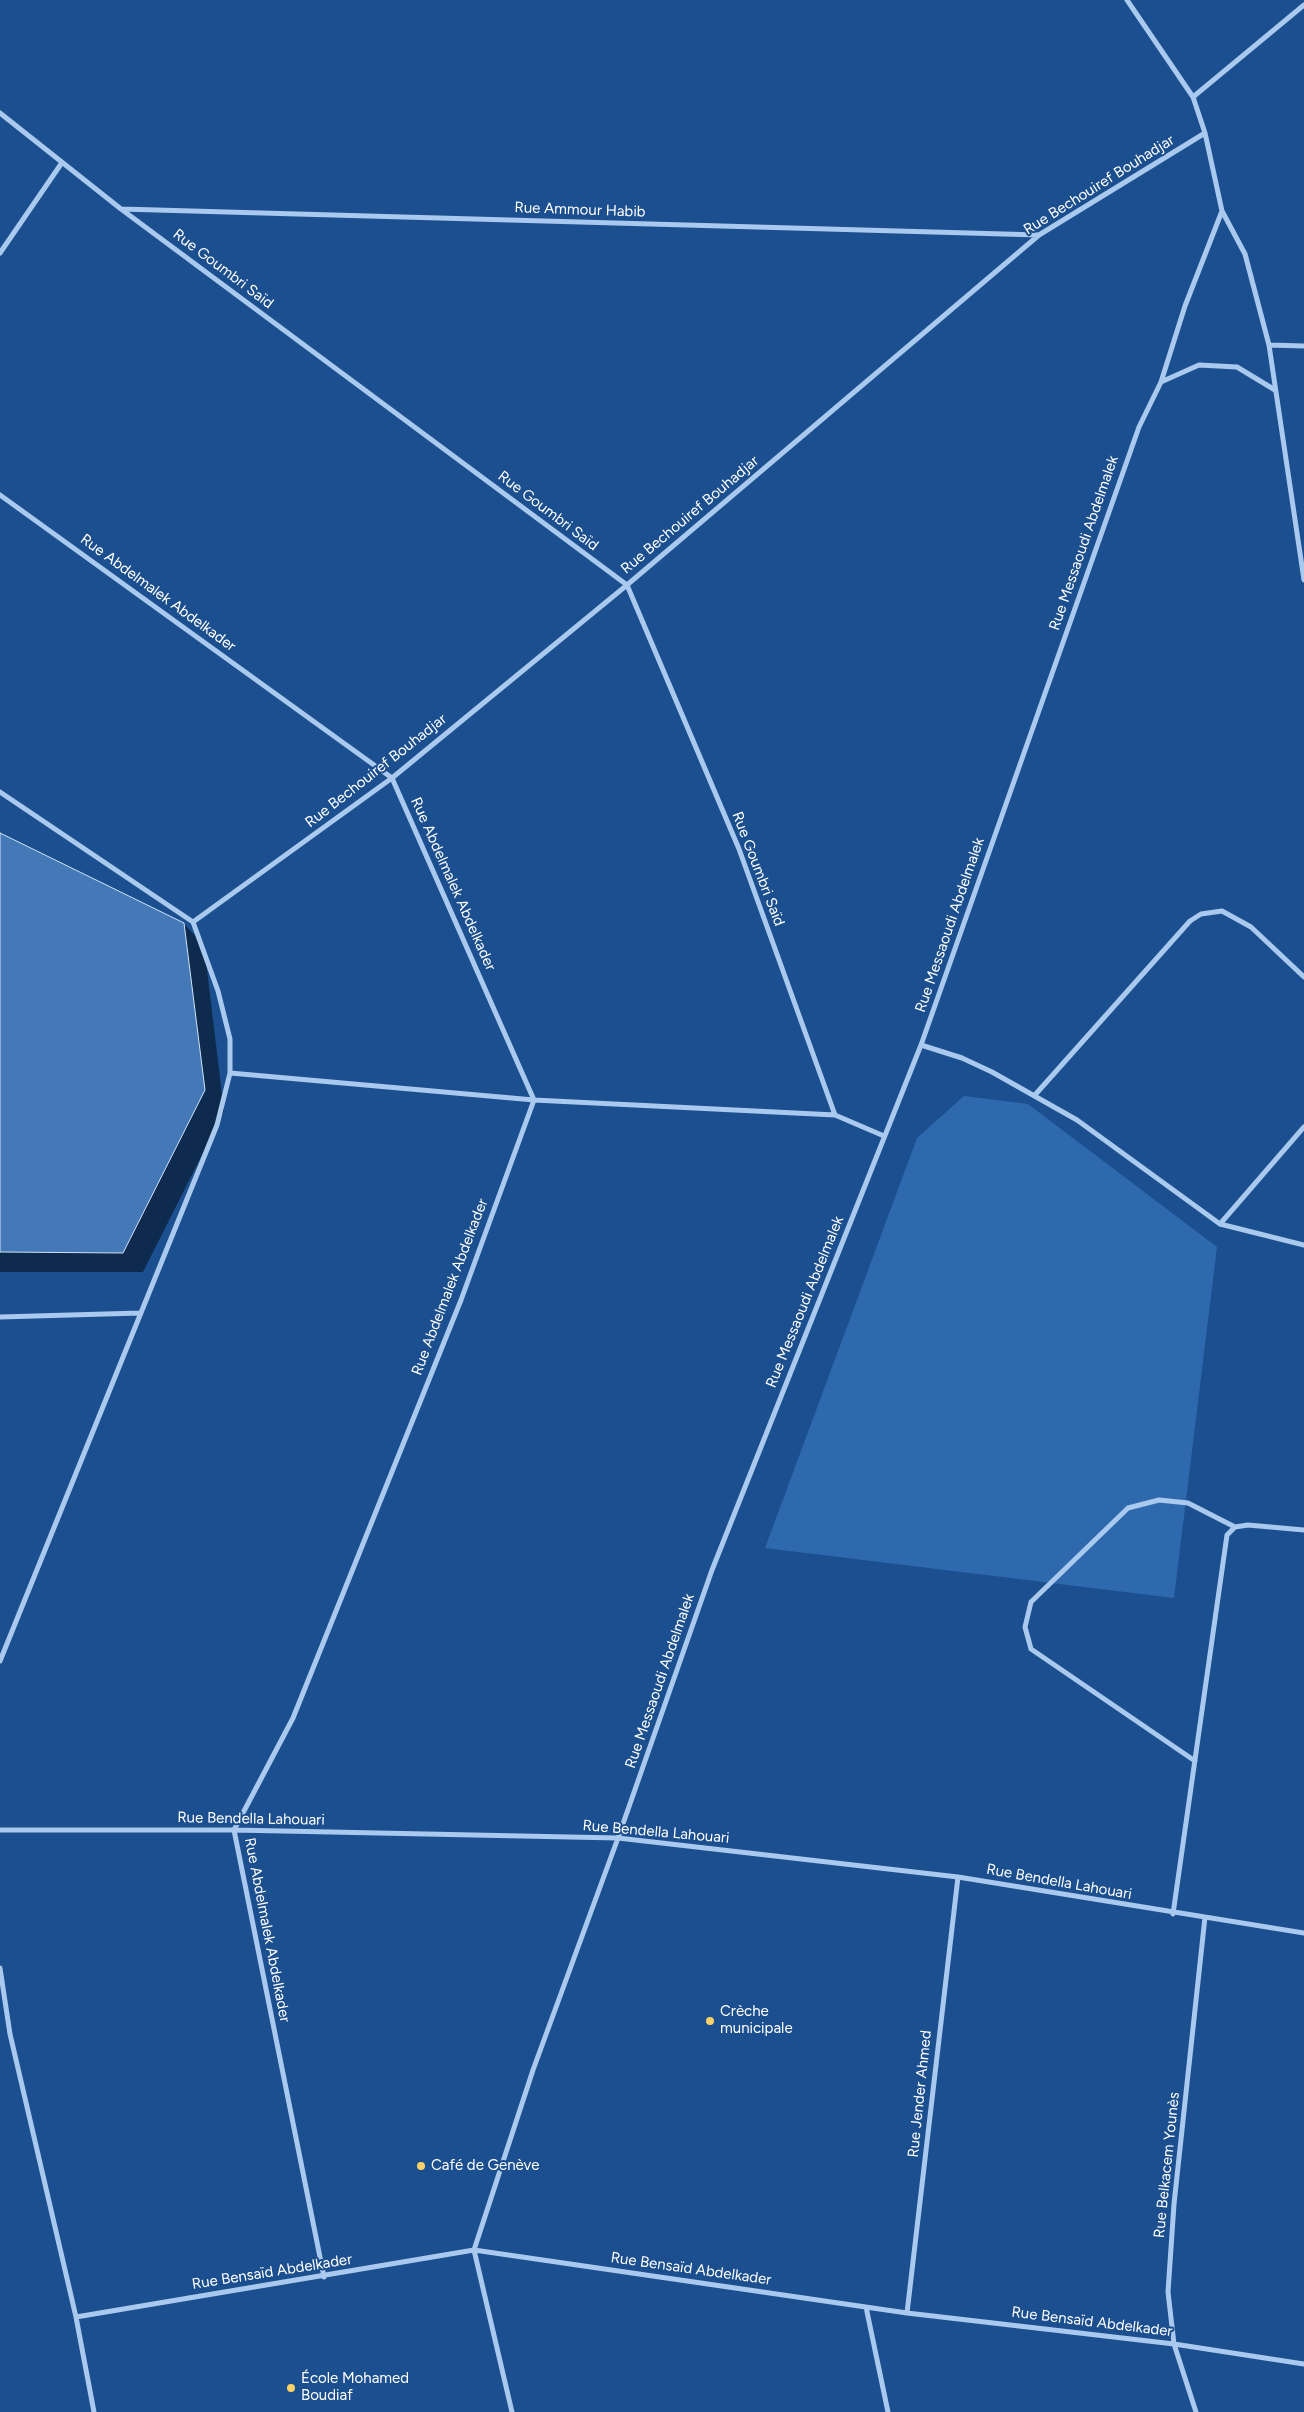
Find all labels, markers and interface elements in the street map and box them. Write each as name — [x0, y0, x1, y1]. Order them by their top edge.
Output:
street label: Rue Bechouiref Bouhadjar — [1020, 131, 1178, 239]
street label: Rue Ammour Habib — [514, 199, 646, 221]
street label: Rue Goumbri Saïd — [169, 225, 277, 313]
street label: Rue Bechouiref Bouhadjar — [617, 452, 763, 578]
street label: Rue Messaoudi Abdelmalek — [1046, 453, 1122, 633]
street label: Rue Goumbri Saïd — [494, 467, 602, 555]
street label: Rue Abdelmalek Abdelkader — [77, 531, 239, 655]
street label: Rue Bechouiref Bouhadjar — [302, 710, 450, 832]
street label: Rue Abdelmalek Abdelkader — [407, 795, 499, 973]
street label: Rue Goumbri Saïd — [728, 809, 788, 929]
street label: Rue Messaoudi Abdelmalek — [912, 835, 988, 1015]
street label: Rue Abdelmalek Abdelkader — [408, 1196, 492, 1378]
street label: Rue Messaoudi Abdelmalek — [762, 1214, 848, 1390]
street label: Rue Messaoudi Abdelmalek — [622, 1591, 698, 1771]
street label: Rue Bendella Lahouari — [177, 1809, 325, 1829]
street label: Rue Bendella Lahouari — [582, 1817, 730, 1847]
street label: Rue Abdelmalek Abdelkader — [240, 1836, 294, 2024]
street label: Rue Bendella Lahouari — [985, 1860, 1133, 1904]
place label: Crèche municipale — [720, 2003, 793, 2038]
marker: Crèche municipale — [704, 2015, 716, 2027]
street label: Rue Jender Ahmed — [904, 2029, 936, 2159]
street label: Rue Belkacem Younès — [1150, 2091, 1184, 2239]
place label: Café de Genève — [431, 2157, 539, 2175]
marker: Café de Genève — [415, 2160, 427, 2172]
street label: Rue Bensaïd Abdelkader — [610, 2249, 772, 2289]
street label: Rue Bensaïd Abdelkader — [191, 2250, 353, 2294]
street label: Rue Bensaïd Abdelkader — [1010, 2303, 1174, 2341]
place label: École Mohamed Boudiaf — [301, 2370, 409, 2405]
marker: École Mohamed Boudiaf — [285, 2382, 297, 2394]

